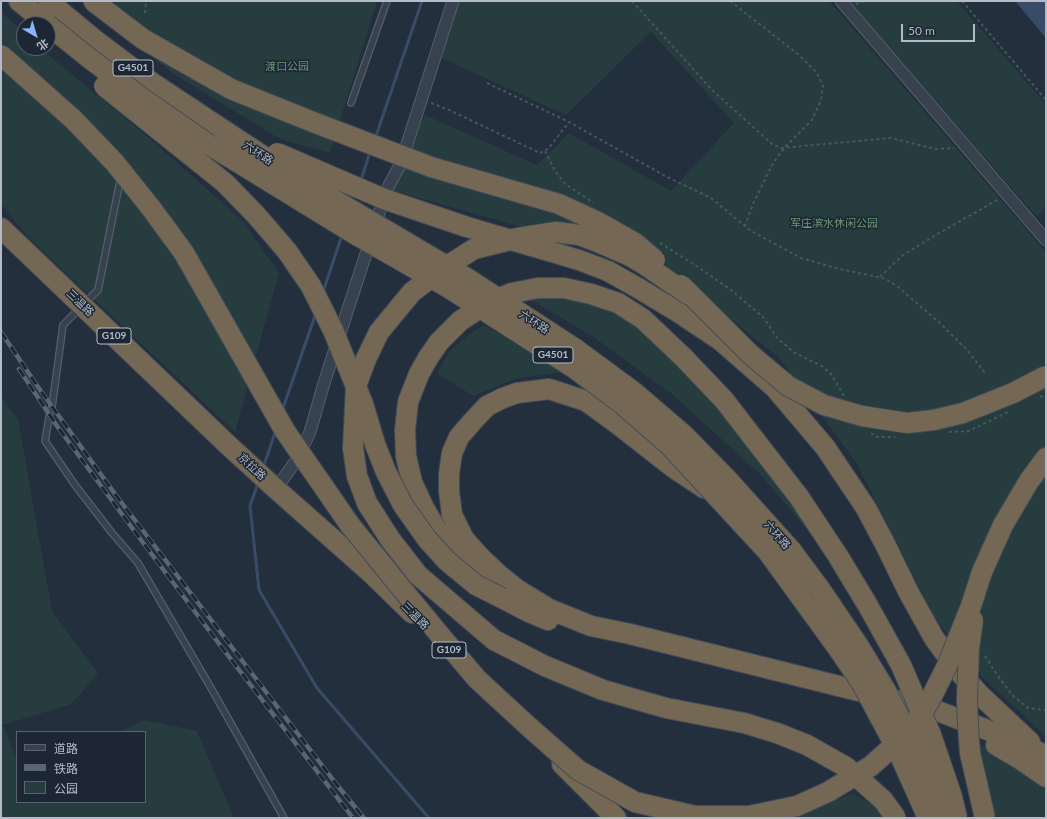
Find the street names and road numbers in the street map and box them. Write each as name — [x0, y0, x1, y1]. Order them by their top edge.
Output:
road number: G4501 — [113, 60, 153, 76]
street label: 六环路 — [241, 138, 275, 168]
street label: 三温路 — [64, 287, 96, 319]
street label: 六环路 — [517, 307, 551, 337]
road number: G109 — [97, 328, 131, 344]
road number: G4501 — [533, 347, 573, 363]
street label: 京拉路 — [235, 451, 269, 483]
street label: 六环路 — [761, 518, 793, 552]
street label: 三温路 — [399, 600, 431, 632]
road number: G109 — [432, 642, 466, 658]

